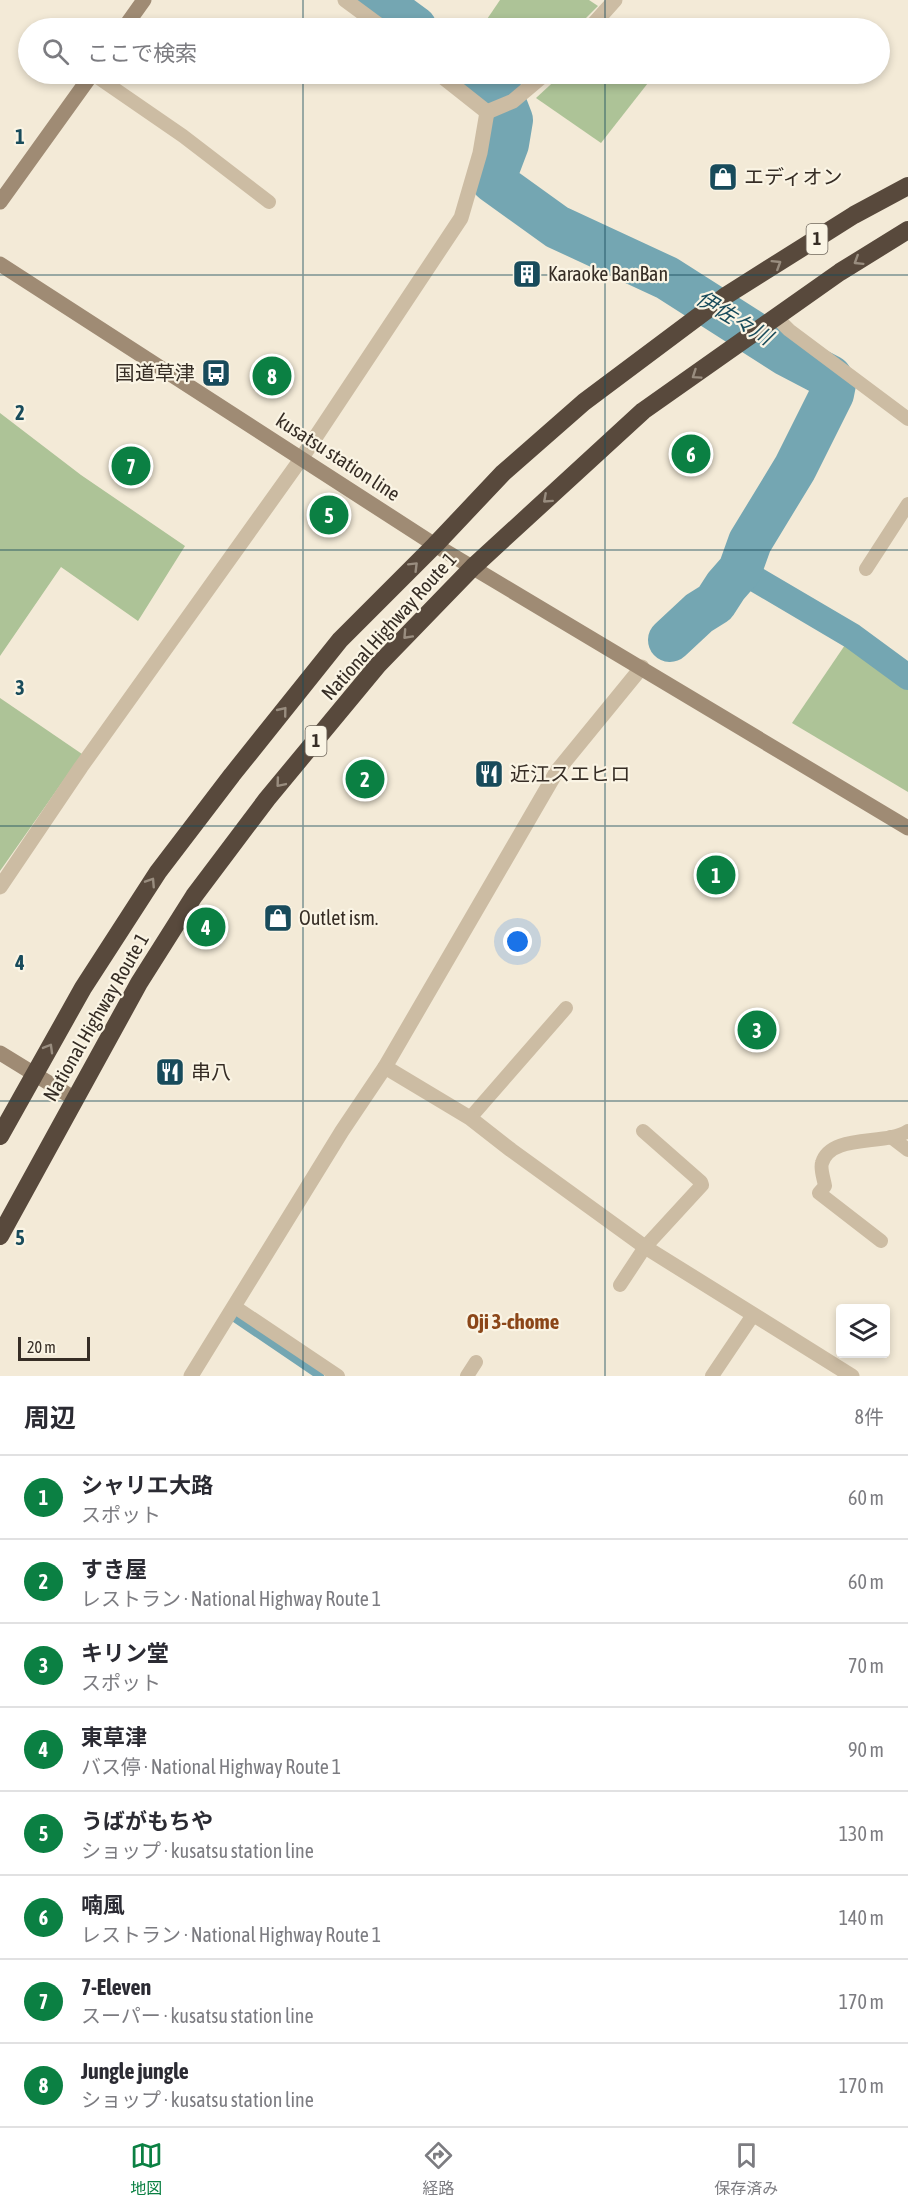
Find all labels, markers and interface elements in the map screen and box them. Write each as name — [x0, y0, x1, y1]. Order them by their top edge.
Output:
search box — [18, 18, 890, 84]
icon: search — [39, 35, 72, 68]
text: ここで検索 — [87, 40, 197, 66]
text: 1 — [15, 125, 25, 148]
shop icon: エディオン — [707, 161, 739, 193]
place label: エディオン — [744, 165, 843, 188]
road number: 1 — [806, 224, 828, 254]
one-way arrow — [854, 254, 864, 266]
building icon: Karaoke BanBan — [511, 258, 543, 290]
one-way arrow — [771, 259, 781, 271]
place label: Karaoke BanBan — [548, 262, 668, 285]
water label: 伊佐々川 — [692, 285, 778, 350]
pin: 8 — [252, 354, 292, 398]
bus stop icon: 国道草津 — [200, 357, 232, 389]
place label: 国道草津 — [115, 361, 195, 384]
one-way arrow — [691, 368, 702, 379]
text: 2 — [15, 401, 25, 424]
street label: kusatsu station line — [272, 408, 405, 505]
pin: 6 — [672, 432, 710, 476]
pin: 7 — [112, 444, 150, 488]
pin: 5 — [310, 492, 348, 538]
one-way arrow — [543, 492, 553, 503]
street label: National Highway Route 1 — [316, 547, 461, 704]
one-way arrow — [406, 563, 417, 574]
one-way arrow — [403, 628, 414, 639]
text: 3 — [15, 676, 25, 699]
one-way arrow — [276, 707, 287, 718]
road number: 1 — [306, 726, 326, 756]
pin: 2 — [346, 756, 385, 802]
restaurant icon: 近江スエヒロ — [473, 758, 505, 790]
place label: 近江スエヒロ — [510, 762, 630, 785]
one-way arrow — [276, 776, 287, 787]
pin: 1 — [696, 852, 736, 898]
one-way arrow — [144, 878, 156, 888]
shop icon: Outlet ism. — [262, 902, 294, 934]
pin: 4 — [186, 904, 226, 950]
place label: Outlet ism. — [299, 906, 378, 929]
your location — [503, 927, 532, 956]
street label: National Highway Route 1 — [38, 929, 153, 1105]
text: 4 — [14, 951, 25, 974]
pin: 3 — [738, 1008, 777, 1052]
one-way arrow — [42, 1044, 53, 1054]
restaurant icon: 串八 — [154, 1056, 186, 1088]
place label: 串八 — [191, 1060, 231, 1083]
text: 5 — [15, 1226, 25, 1249]
map controls — [836, 1304, 890, 1358]
button: layers — [836, 1304, 890, 1358]
district label: Oji 3-chome — [467, 1309, 559, 1333]
scale bar — [18, 1334, 90, 1362]
text: 20 m — [27, 1338, 56, 1356]
text: 周辺 — [24, 1403, 76, 1433]
text: 8件 — [855, 1405, 884, 1428]
text: シャリエ大路 — [81, 1472, 213, 1498]
text: 1 — [39, 1486, 48, 1509]
text: 60 m — [848, 1486, 884, 1509]
text: スポット — [81, 1503, 161, 1526]
text: すき屋 — [81, 1556, 147, 1582]
text: 2 — [39, 1570, 48, 1593]
text: 60 m — [848, 1570, 884, 1593]
text: レストラン · National Highway Route 1 — [81, 1587, 381, 1610]
text: キリン堂 — [81, 1640, 169, 1666]
text: 3 — [39, 1654, 48, 1677]
text: 70 m — [848, 1654, 884, 1677]
text: スポット — [81, 1671, 161, 1694]
text: 東草津 — [81, 1724, 147, 1750]
text: 4 — [39, 1738, 48, 1761]
text: 90 m — [848, 1738, 884, 1761]
text: バス停 · National Highway Route 1 — [81, 1755, 341, 1778]
text: うばがもちや — [81, 1808, 213, 1834]
text: 5 — [39, 1822, 48, 1845]
text: 130 m — [839, 1822, 884, 1845]
text: ショップ · kusatsu station line — [81, 1839, 314, 1862]
text: 喃風 — [81, 1892, 125, 1918]
text: 6 — [39, 1906, 48, 1929]
text: 140 m — [839, 1906, 884, 1929]
text: レストラン · National Highway Route 1 — [81, 1923, 381, 1946]
text: 7-Eleven — [81, 1974, 151, 2000]
text: 7 — [39, 1990, 48, 2013]
text: 170 m — [839, 1990, 884, 2013]
text: スーパー · kusatsu station line — [81, 2004, 314, 2027]
text: Jungle jungle — [81, 2058, 189, 2084]
text: 8 — [39, 2074, 48, 2097]
text: 170 m — [839, 2074, 884, 2097]
text: ショップ · kusatsu station line — [81, 2088, 314, 2111]
tab: 地図 — [130, 2139, 163, 2199]
tab: 経路 — [422, 2139, 455, 2199]
tab: 保存済み — [714, 2139, 778, 2199]

